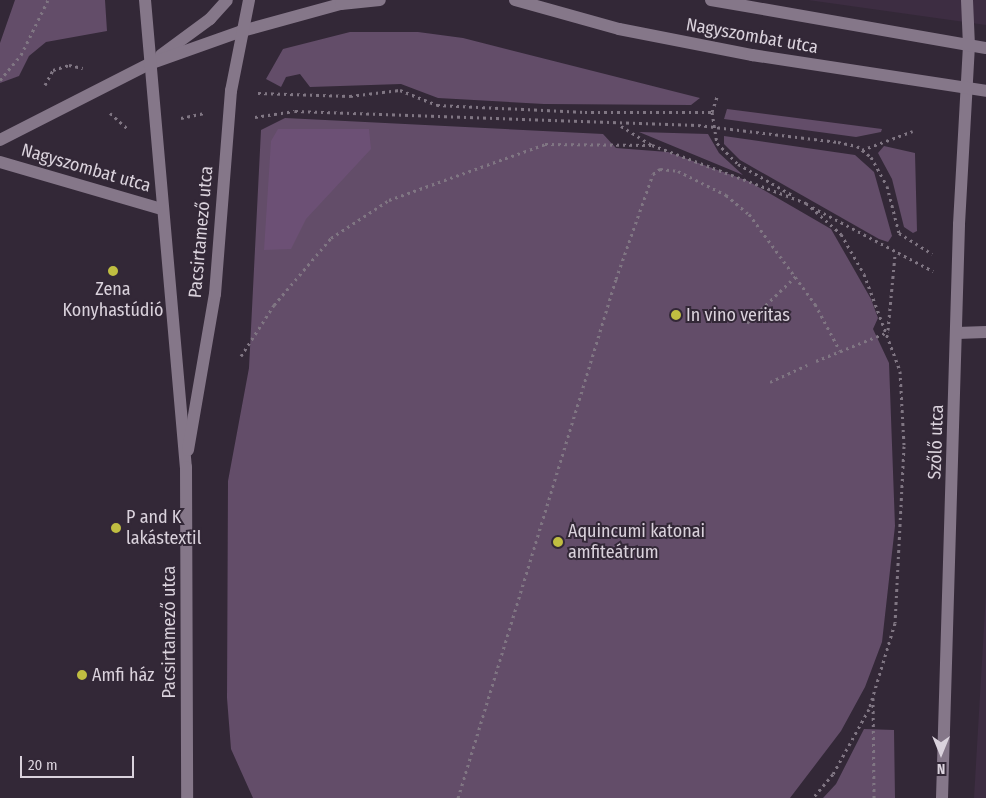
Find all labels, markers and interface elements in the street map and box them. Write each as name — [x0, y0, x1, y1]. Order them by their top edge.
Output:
street label: Nagyszombat utca — [684, 14, 820, 58]
street label: Nagyszombat utca — [19, 139, 153, 197]
street label: Pacsirtamező utca — [184, 165, 218, 299]
marker: Zena Konyhastúdió — [107, 265, 119, 277]
place label: Zena Konyhastúdió — [63, 279, 163, 322]
place label: In vino veritas — [686, 304, 790, 326]
marker: In vino veritas — [670, 309, 682, 321]
street label: Szőlő utca — [924, 404, 948, 480]
place label: P and K lakástextil — [126, 507, 201, 550]
place label: Aquincumi katonai amfiteátrum — [568, 521, 705, 564]
marker: P and K lakástextil — [110, 522, 122, 534]
marker: Aquincumi katonai amfiteátrum — [552, 536, 564, 548]
street label: Pacsirtamező utca — [158, 566, 180, 698]
place label: Amfi ház — [92, 664, 154, 686]
marker: Amfi ház — [76, 669, 88, 681]
north arrow — [916, 728, 966, 778]
scale bar — [22, 746, 136, 778]
text: 20 m — [28, 756, 58, 774]
text: N — [937, 760, 945, 777]

